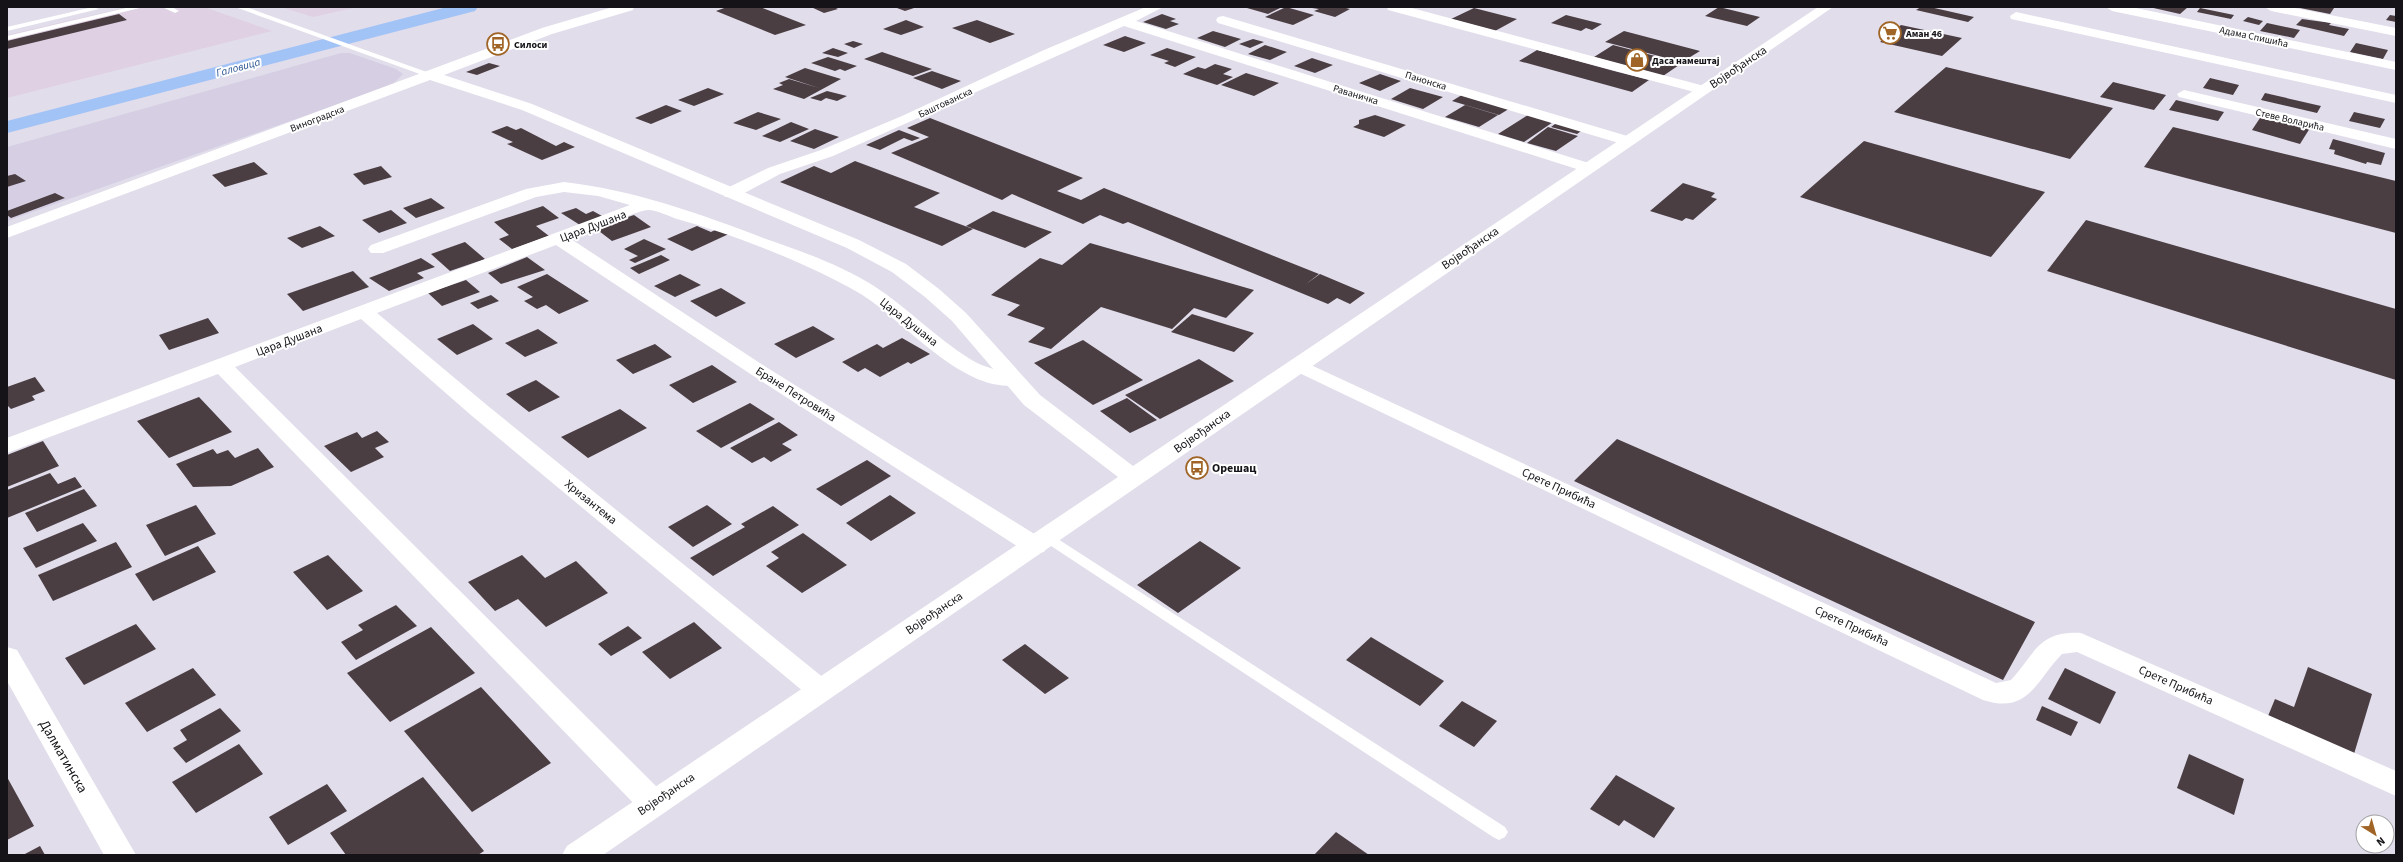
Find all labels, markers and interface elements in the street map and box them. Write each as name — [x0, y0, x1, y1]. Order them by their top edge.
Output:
supermarket icon: Аман 46 — [1877, 20, 1903, 46]
street label: Адама Спишића — [2218, 23, 2289, 51]
place label: Аман 46 — [1905, 27, 1942, 41]
bus stop icon: Силоси — [485, 31, 511, 57]
place label: Силоси — [514, 38, 548, 52]
street label: Војвођанска — [1706, 42, 1770, 93]
shop icon: Даса намештај — [1624, 47, 1650, 73]
water label: Галовица — [214, 54, 262, 81]
place label: Даса намештај — [1652, 54, 1720, 68]
street label: Панонска — [1403, 68, 1448, 94]
street label: Раваничка — [1331, 81, 1380, 108]
street label: Баштованска — [916, 84, 975, 122]
street label: Виноградска — [288, 102, 346, 136]
street label: Стеве Воларића — [2254, 105, 2326, 135]
street label: Цара Душана — [557, 206, 629, 247]
street label: Војвођанска — [1438, 223, 1502, 274]
street label: Цара Душана — [876, 294, 941, 351]
street label: Цара Душана — [253, 320, 325, 361]
street label: Бране Петровића — [752, 363, 839, 426]
street label: Војвођанска — [1170, 406, 1234, 457]
bus stop icon: Орешац — [1184, 455, 1210, 481]
place label: Орешац — [1212, 460, 1256, 477]
street label: Срете Прибића — [1519, 464, 1599, 513]
street label: Хризантема — [561, 476, 620, 529]
street label: Војвођанска — [902, 588, 966, 639]
street label: Срете Прибића — [1812, 602, 1892, 651]
street label: Срете Прибића — [2136, 661, 2216, 710]
street label: Далматинска — [34, 716, 92, 797]
street label: Војвођанска — [634, 769, 698, 820]
north arrow — [2355, 814, 2395, 854]
text: N — [2373, 833, 2388, 850]

